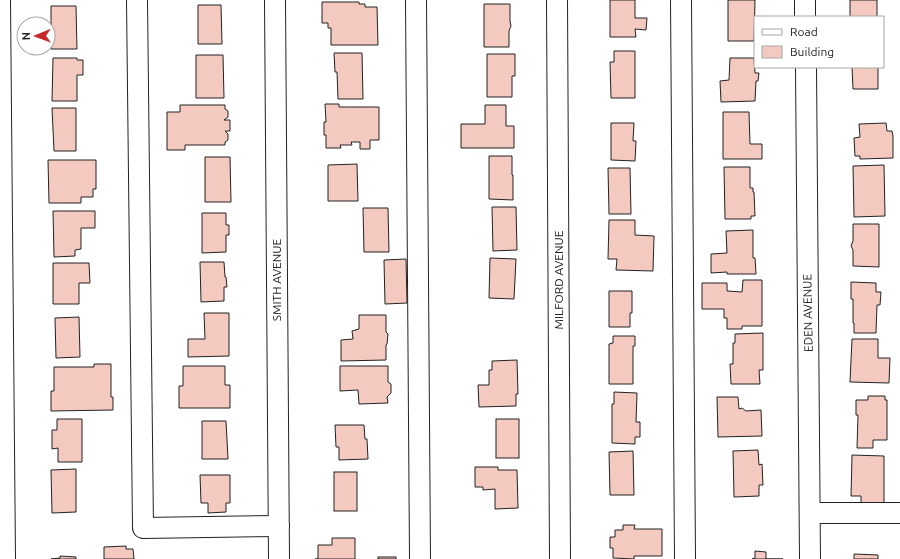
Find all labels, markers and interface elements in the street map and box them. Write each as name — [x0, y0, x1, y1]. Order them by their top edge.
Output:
north arrow — [16, 16, 56, 56]
legend — [754, 16, 884, 68]
text: Road — [790, 25, 818, 38]
text: N — [20, 32, 32, 40]
text: Building — [790, 45, 834, 58]
street label: MILFORD AVENUE — [552, 230, 565, 329]
street label: SMITH AVENUE — [270, 238, 283, 321]
street label: EDEN AVENUE — [800, 273, 815, 352]

